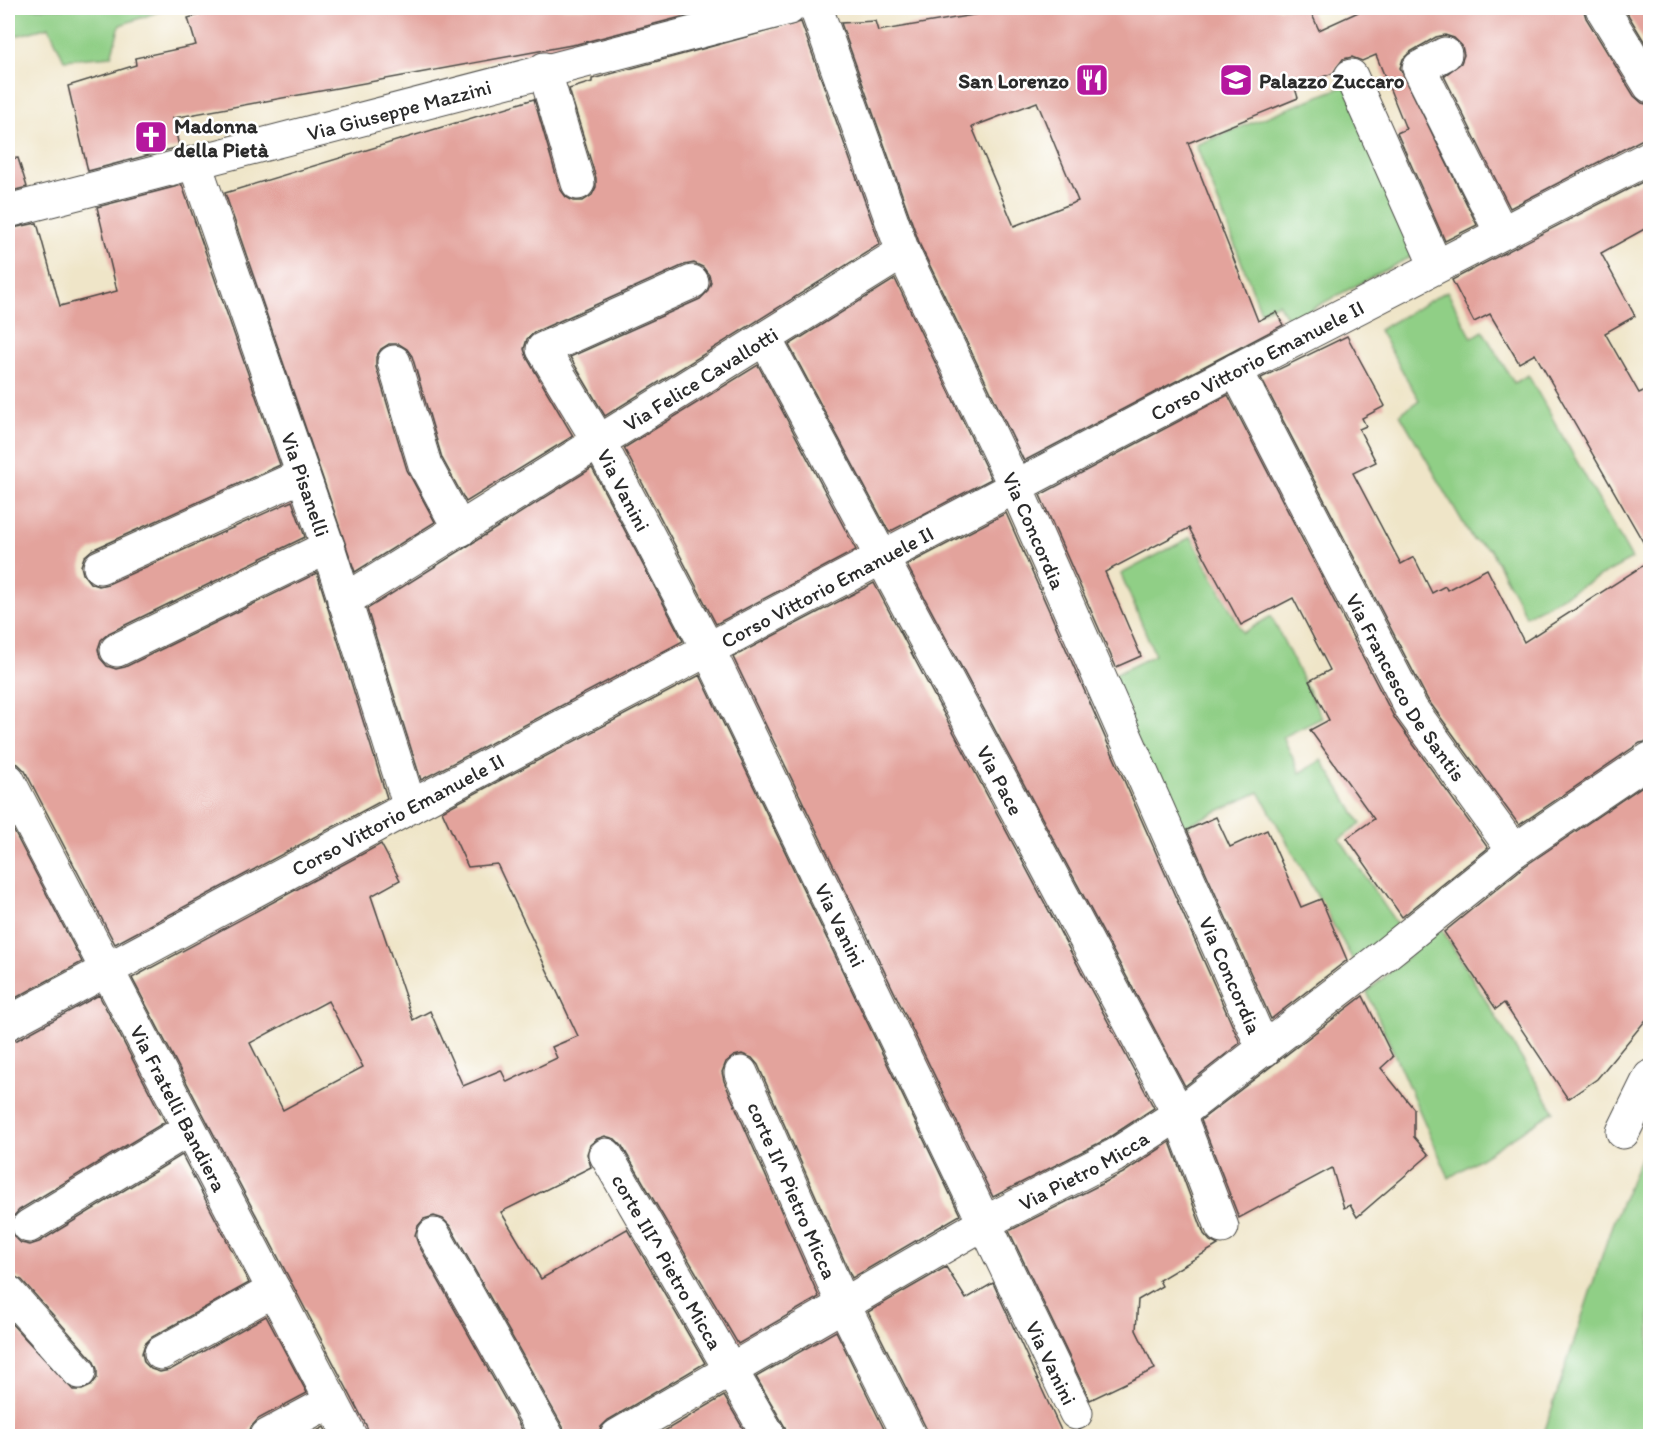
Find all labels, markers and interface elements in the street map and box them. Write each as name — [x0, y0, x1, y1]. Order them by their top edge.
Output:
restaurant icon: San Lorenzo — [1074, 62, 1110, 98]
school or university icon: Palazzo Zuccaro — [1218, 62, 1254, 98]
place label: San Lorenzo — [958, 68, 1069, 93]
place label: Palazzo Zuccaro — [1259, 68, 1405, 93]
street label: Via Giuseppe Mazzini — [304, 73, 494, 145]
place label: Madonna della Pietà — [174, 113, 270, 162]
church icon: Madonna della Pietà — [133, 119, 169, 155]
street label: Corso Vittorio Emanuele II — [1146, 294, 1368, 426]
street label: Via Felice Cavallotti — [618, 321, 782, 436]
street label: Via Pisanelli — [277, 429, 336, 540]
street label: Via Vanini — [592, 444, 656, 535]
street label: Via Concordia — [998, 468, 1071, 593]
street label: Corso Vittorio Emanuele II — [716, 520, 937, 653]
street label: Via Francesco De Santis — [1341, 589, 1472, 786]
street label: Via Pace — [972, 741, 1029, 819]
street label: Corso Vittorio Emanuele II — [287, 747, 508, 881]
street label: Via Vanini — [810, 879, 872, 971]
street label: Via Concordia — [1194, 913, 1268, 1038]
street label: Via Fratelli Bandiera — [125, 1020, 233, 1196]
street label: corte II^ Pietro Micca — [743, 1098, 843, 1283]
street label: Via Pietro Micca — [1014, 1125, 1153, 1215]
street label: corte III^ Pietro Micca — [607, 1169, 728, 1354]
street label: Via Vanini — [1021, 1317, 1083, 1409]

